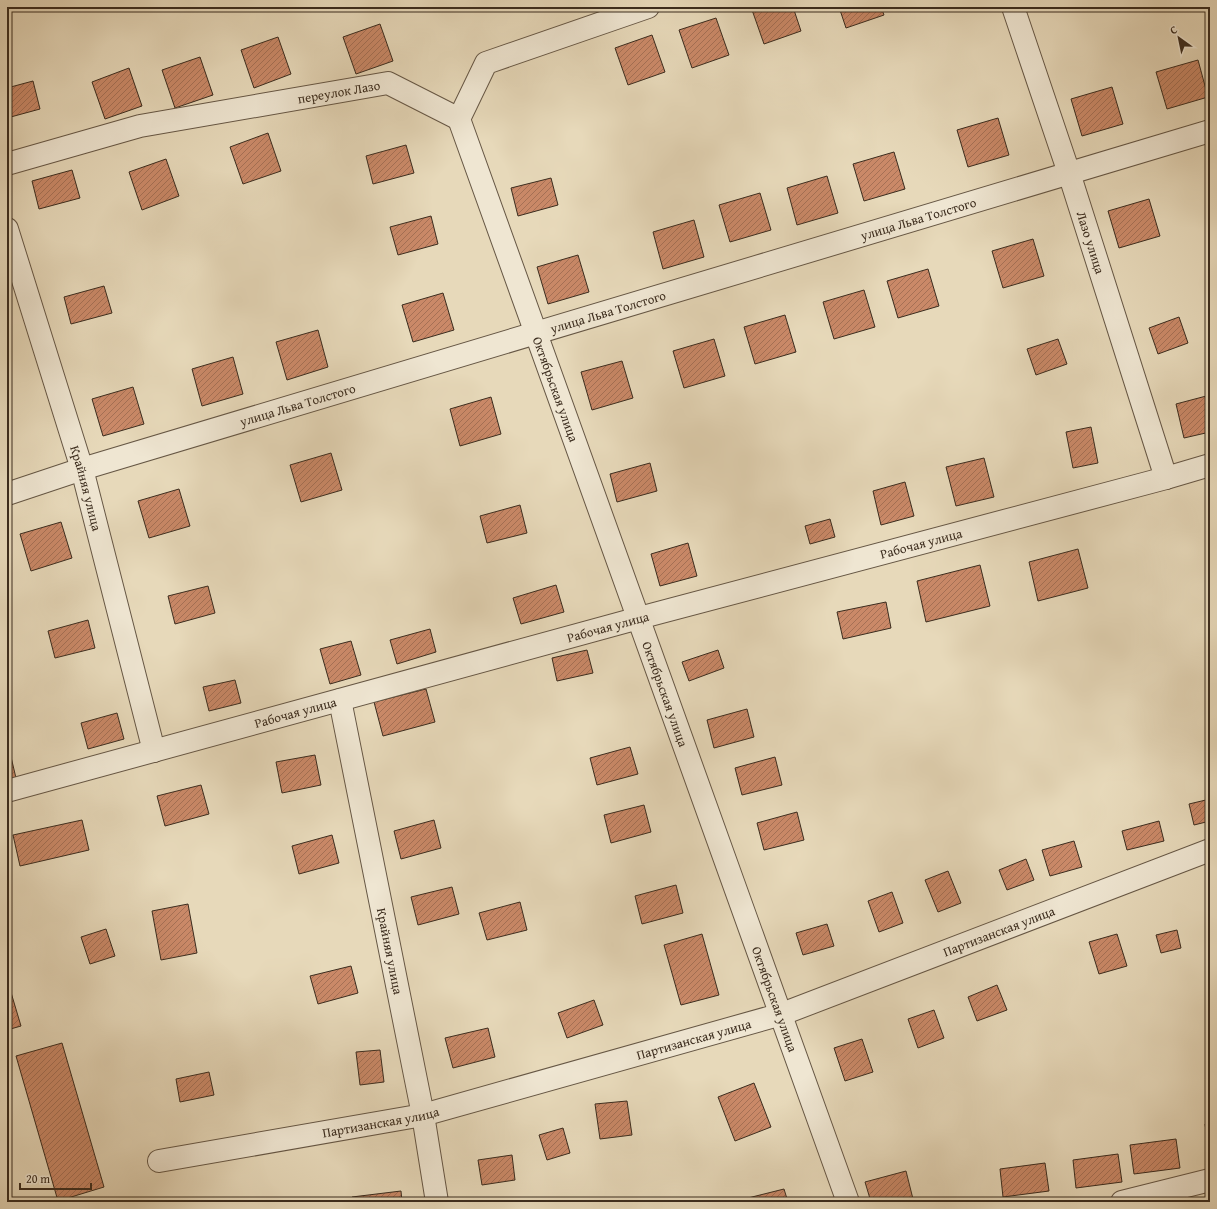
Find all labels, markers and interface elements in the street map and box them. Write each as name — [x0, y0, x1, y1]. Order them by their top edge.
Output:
north arrow — [1159, 18, 1199, 58]
text: С — [1167, 21, 1181, 38]
street label: переулок Лазо — [296, 75, 382, 108]
street label: улица Льва Толстого — [857, 192, 979, 245]
street label: Лазо улица — [1072, 209, 1110, 277]
street label: улица Льва Толстого — [547, 285, 668, 338]
street label: Октябрьская улица — [528, 334, 584, 445]
street label: улица Льва Толстого — [236, 378, 358, 431]
street label: Крайняя улица — [66, 443, 107, 534]
street label: Рабочая улица — [878, 523, 965, 563]
street label: Рабочая улица — [565, 606, 652, 647]
street label: Октябрьская улица — [638, 639, 693, 750]
street label: Рабочая улица — [252, 692, 339, 732]
street label: Партизанская улица — [940, 901, 1058, 961]
street label: Крайняя улица — [372, 906, 408, 997]
street label: Октябрьская улица — [747, 944, 803, 1055]
street label: Партизанская улица — [634, 1013, 754, 1064]
street label: Партизанская улица — [321, 1101, 442, 1142]
scale bar — [20, 1165, 91, 1191]
text: 20 m — [26, 1170, 50, 1187]

